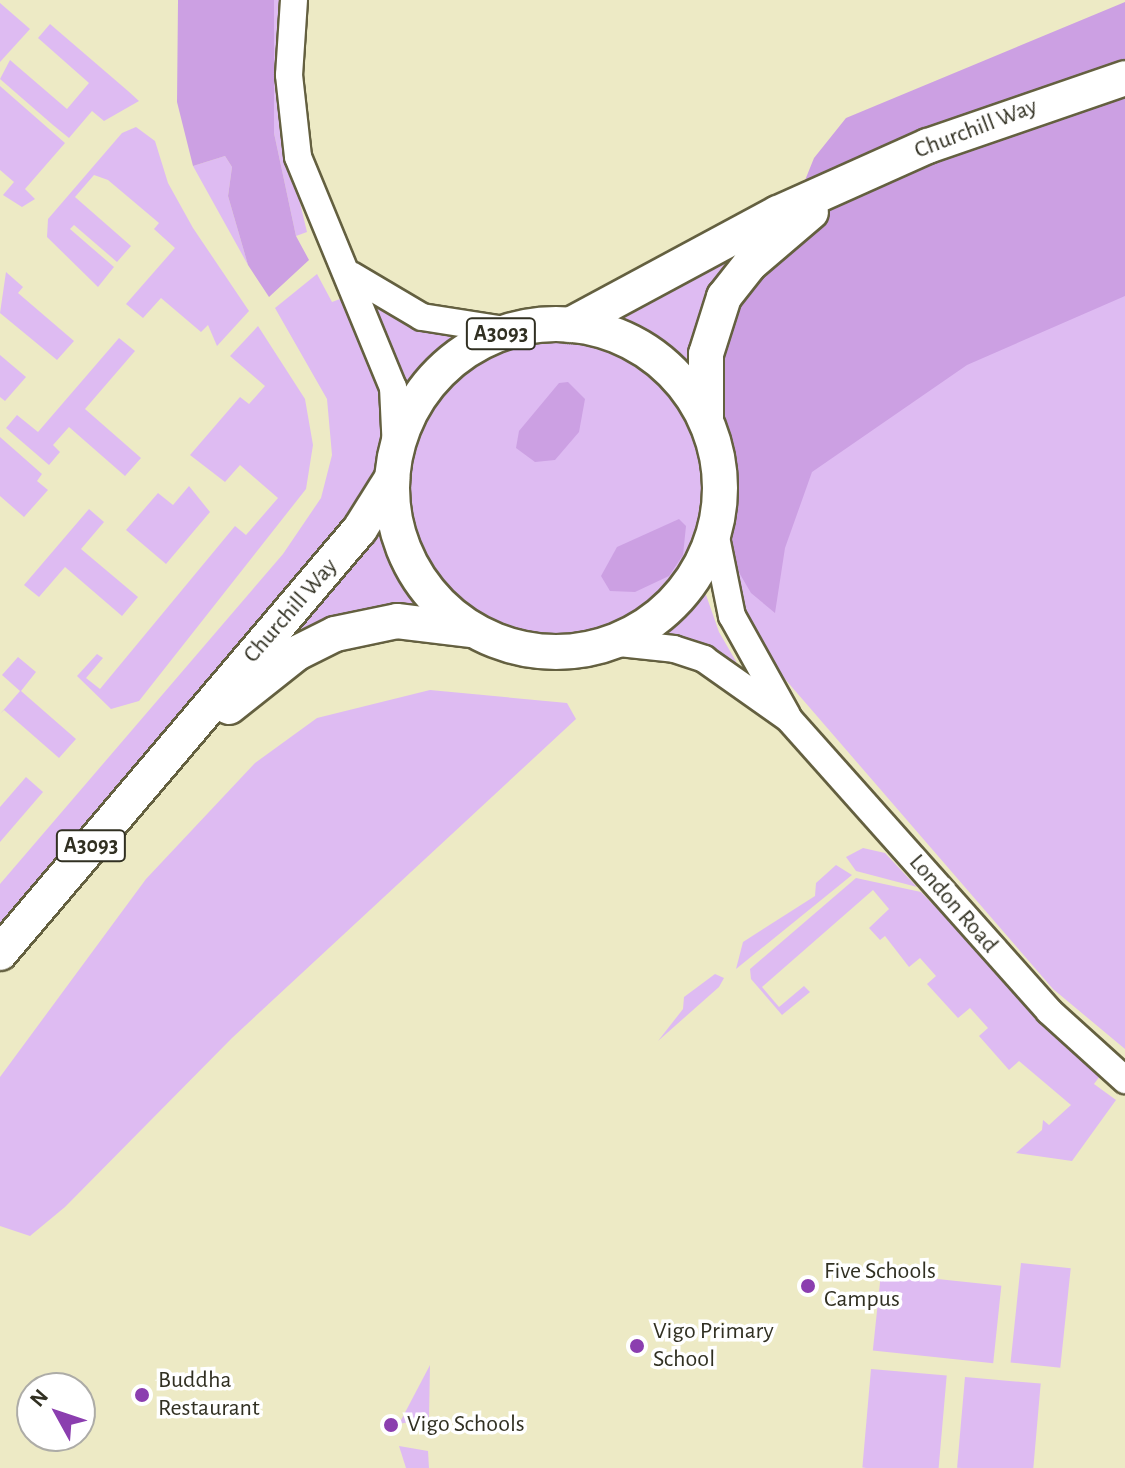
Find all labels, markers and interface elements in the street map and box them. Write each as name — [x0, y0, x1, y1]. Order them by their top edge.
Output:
street label: Churchill Way — [911, 92, 1041, 166]
road number: A3093 — [465, 316, 537, 352]
street label: Churchill Way — [238, 553, 344, 669]
road number: A3093 — [55, 828, 127, 864]
street label: London Road — [902, 849, 1004, 959]
place label: Five Schools Campus — [824, 1258, 936, 1314]
marker: Five Schools Campus — [799, 1277, 817, 1295]
place label: Vigo Primary School — [653, 1318, 774, 1374]
marker: Vigo Primary School — [628, 1337, 646, 1355]
place label: Buddha Restaurant — [158, 1367, 260, 1423]
north arrow — [16, 1372, 96, 1452]
text: N — [26, 1385, 52, 1411]
marker: Buddha Restaurant — [133, 1386, 151, 1404]
place label: Vigo Schools — [407, 1411, 525, 1439]
marker: Vigo Schools — [382, 1416, 400, 1434]

